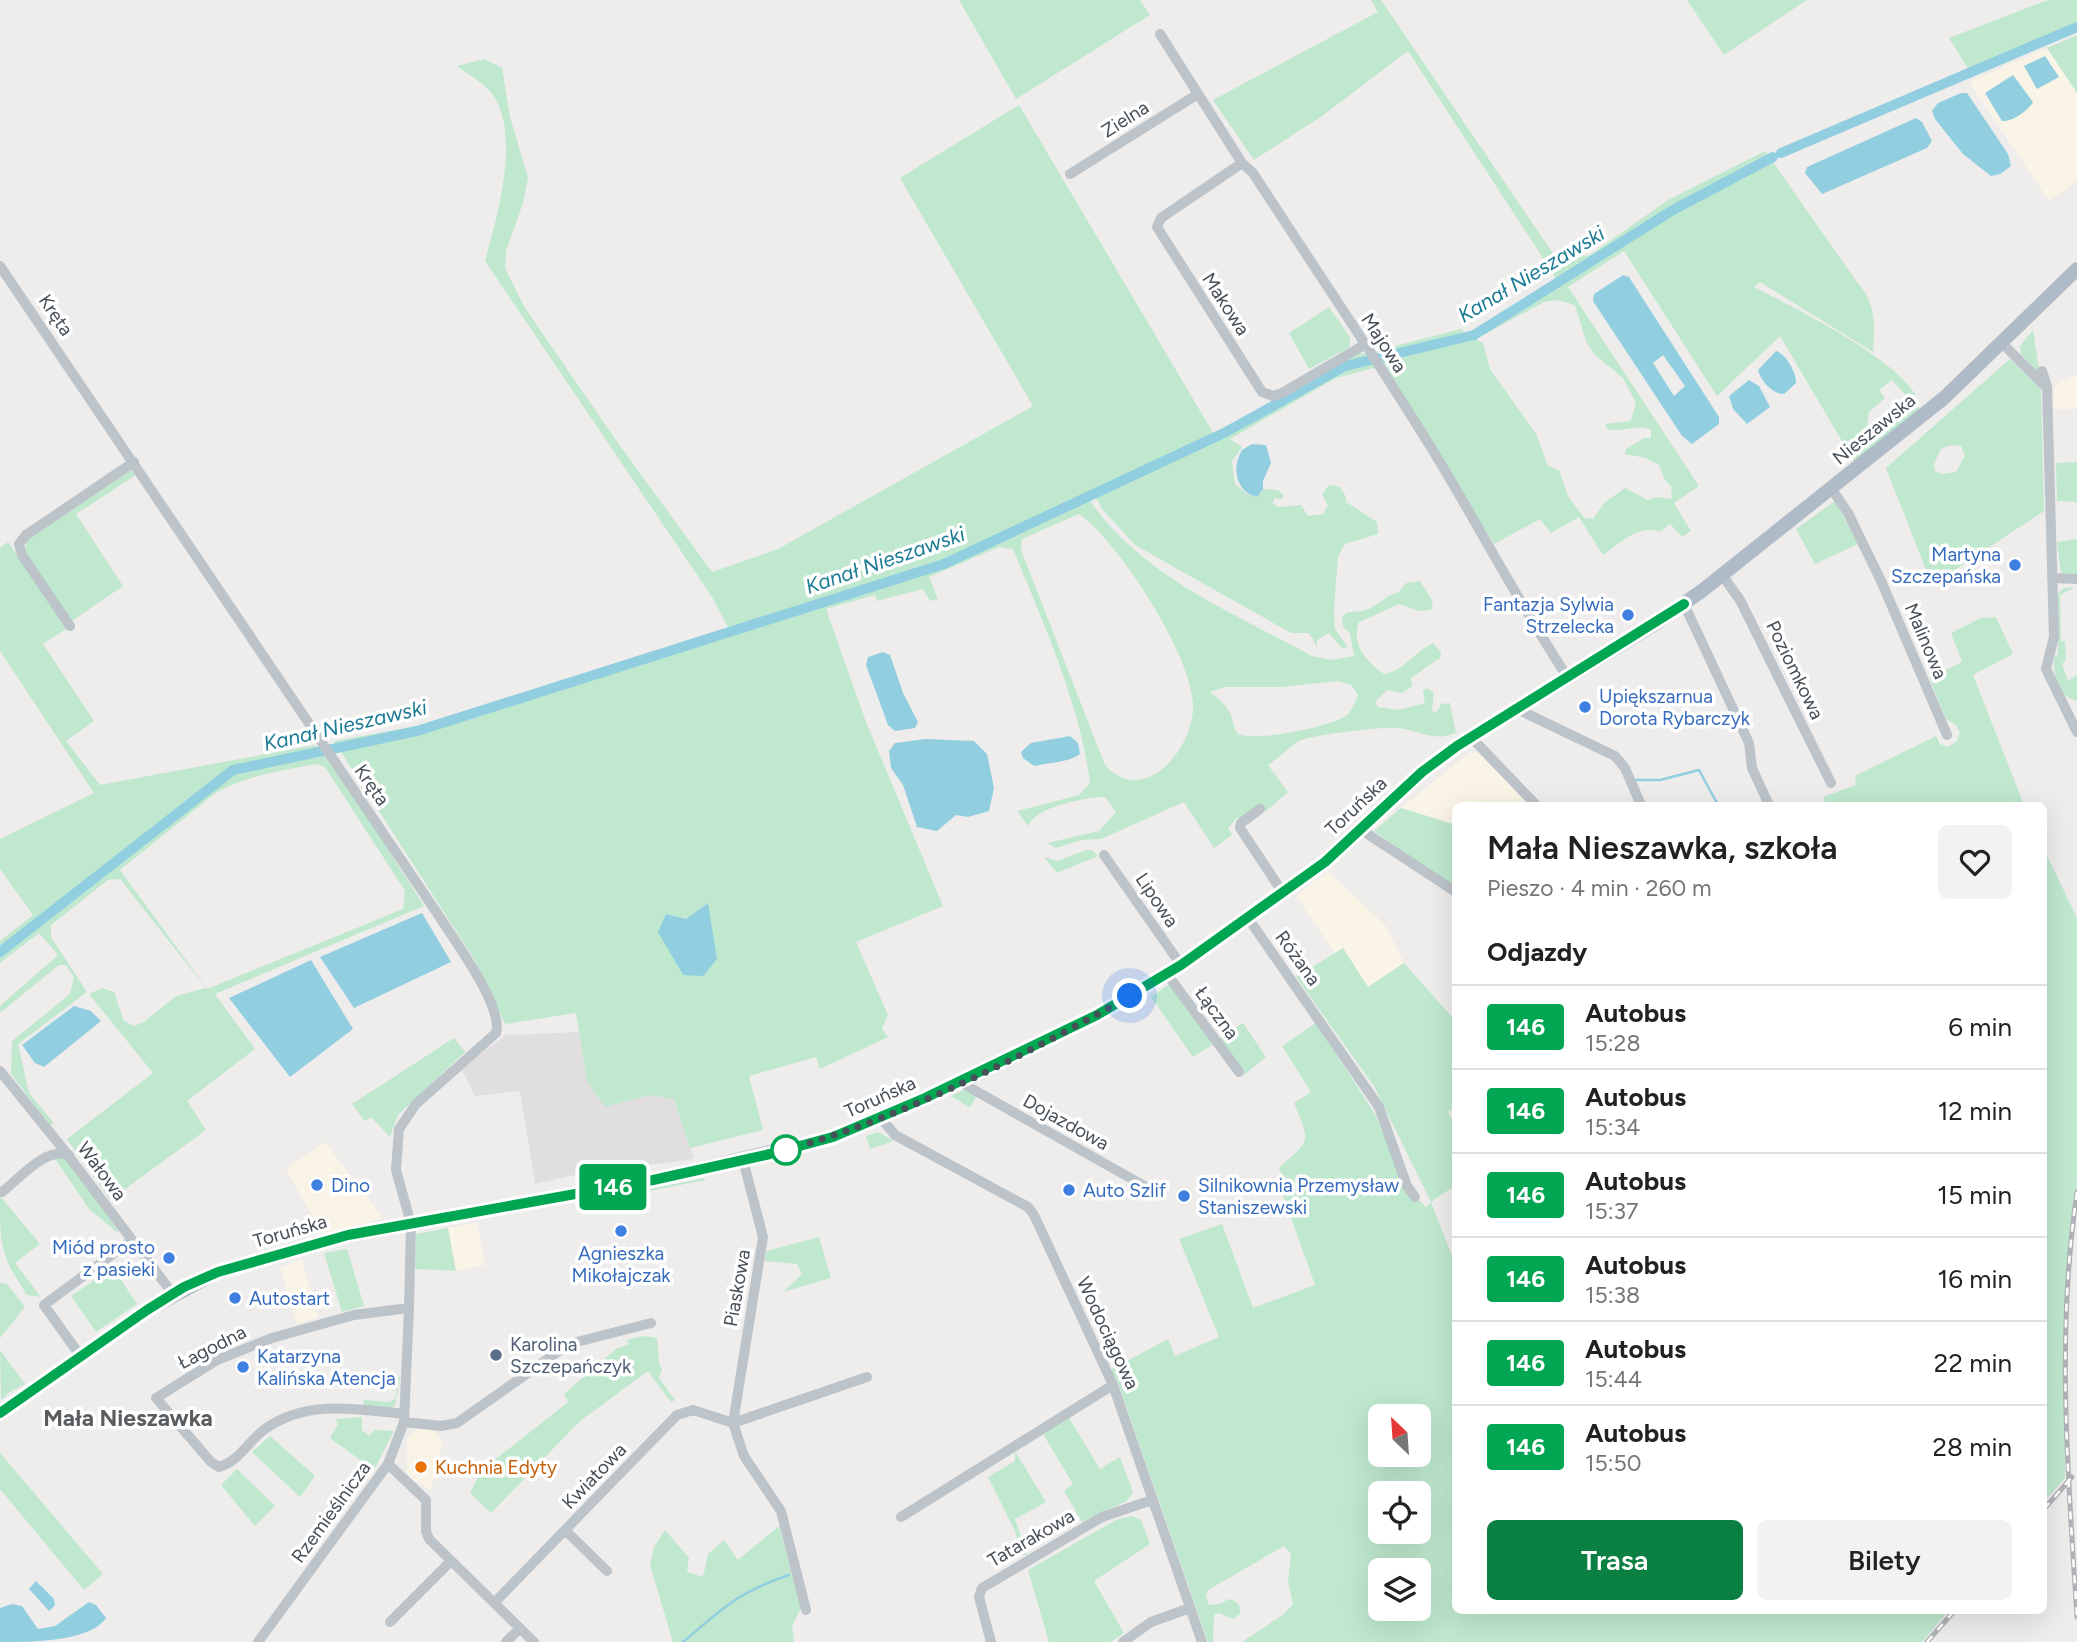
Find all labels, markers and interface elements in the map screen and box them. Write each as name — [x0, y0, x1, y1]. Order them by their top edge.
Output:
street label: Zielna — [1097, 96, 1153, 142]
water label: Kanał Nieszawski — [1453, 220, 1609, 328]
street label: Makowa — [1197, 268, 1255, 340]
street label: Kręta — [34, 290, 78, 340]
street label: Majowa — [1356, 309, 1412, 377]
street label: Nieszawska — [1828, 389, 1920, 469]
water label: Kanał Nieszawski — [802, 521, 968, 599]
place label: Martyna Szczepańska — [1891, 543, 2001, 588]
marker: Martyna Szczepańska — [2007, 557, 2023, 573]
place label: Fantazja Sylwia Strzelecka — [1483, 593, 1614, 638]
street label: Malinowa — [1900, 600, 1952, 682]
marker: Fantazja Sylwia Strzelecka — [1620, 607, 1636, 623]
street label: Poziomkowa — [1761, 617, 1829, 723]
place label: Upiększarnua Dorota Rybarczyk — [1599, 685, 1751, 730]
water label: Kanał Nieszawski — [261, 694, 429, 756]
marker: Upiększarnua Dorota Rybarczyk — [1577, 699, 1593, 715]
street label: Kręta — [350, 760, 394, 810]
street label: Toruńska — [1321, 772, 1391, 840]
button: heart — [1938, 825, 2012, 899]
text: Mała Nieszawka, szkoła — [1487, 828, 1837, 867]
street label: Lipowa — [1131, 868, 1183, 932]
text: Pieszo · 4 min · 260 m — [1487, 874, 1712, 902]
street label: Różana — [1270, 926, 1326, 990]
text: Odjazdy — [1487, 936, 1587, 968]
your location — [1112, 978, 1147, 1013]
street label: Łączna — [1190, 982, 1244, 1044]
text: Autobus — [1585, 997, 1686, 1029]
text: 6 min — [1948, 1011, 2012, 1043]
text: 146 — [1506, 1012, 1545, 1041]
text: 15:28 — [1585, 1029, 1641, 1057]
street label: Toruńska — [841, 1071, 919, 1123]
text: Autobus — [1585, 1081, 1686, 1113]
street label: Dojazdowa — [1019, 1089, 1113, 1155]
text: 12 min — [1938, 1095, 2012, 1127]
text: 146 — [1506, 1096, 1545, 1125]
text: 15:34 — [1585, 1113, 1640, 1141]
unlabelled marker — [771, 1135, 801, 1165]
street label: Wałowa — [72, 1137, 132, 1205]
line badge: 146 — [573, 1164, 653, 1210]
text: Autobus — [1585, 1165, 1686, 1197]
text: 146 — [593, 1172, 633, 1201]
place label: Dino — [331, 1174, 370, 1197]
place label: Silnikownia Przemysław Staniszewski — [1198, 1174, 1399, 1219]
marker: Dino — [309, 1177, 325, 1193]
place label: Auto Szlif — [1083, 1179, 1166, 1202]
text: 15 min — [1937, 1179, 2012, 1211]
text: 146 — [1506, 1180, 1545, 1209]
marker: Auto Szlif — [1061, 1182, 1077, 1198]
marker: Silnikownia Przemysław Staniszewski — [1176, 1188, 1192, 1204]
text: 15:37 — [1585, 1197, 1638, 1225]
street label: Toruńska — [251, 1210, 329, 1252]
marker: Agnieszka Mikołajczak — [613, 1223, 629, 1239]
place label: Miód prosto z pasieki — [52, 1236, 155, 1281]
place label: Agnieszka Mikołajczak — [571, 1242, 671, 1287]
street label: Piaskowa — [719, 1248, 755, 1328]
text: Autobus — [1585, 1249, 1686, 1281]
marker: Miód prosto z pasieki — [161, 1250, 177, 1266]
text: 16 min — [1937, 1263, 2012, 1295]
text: 146 — [1506, 1264, 1545, 1293]
street label: Wodociągowa — [1072, 1273, 1144, 1393]
text: 15:38 — [1585, 1281, 1640, 1309]
place label: Autostart — [249, 1287, 330, 1310]
marker: Autostart — [227, 1290, 243, 1306]
street label: Łagodna — [174, 1320, 250, 1374]
place label: Karolina Szczepańczyk — [510, 1333, 632, 1378]
text: Autobus — [1585, 1333, 1686, 1365]
place label: Katarzyna Kalińska Atencja — [257, 1345, 396, 1390]
marker: Karolina Szczepańczyk — [488, 1347, 504, 1363]
text: 22 min — [1934, 1347, 2012, 1379]
text: 146 — [1506, 1348, 1545, 1377]
marker: Katarzyna Kalińska Atencja — [235, 1359, 251, 1375]
text: 15:44 — [1585, 1365, 1642, 1393]
district label: Mała Nieszawka — [43, 1404, 213, 1432]
north arrow — [1368, 1404, 1432, 1466]
map controls — [1368, 1404, 1431, 1621]
text: Autobus — [1585, 1417, 1686, 1449]
text: 28 min — [1932, 1431, 2012, 1463]
text: 146 — [1506, 1432, 1545, 1461]
street label: Kwiatowa — [557, 1438, 631, 1514]
text: 15:50 — [1585, 1449, 1642, 1477]
place label: Kuchnia Edyty — [435, 1456, 557, 1479]
street label: Rzemieślnicza — [286, 1457, 376, 1567]
marker: Kuchnia Edyty — [413, 1459, 429, 1475]
button: locate — [1368, 1481, 1431, 1544]
street label: Tatarakowa — [984, 1504, 1078, 1572]
button: Trasa — [1487, 1520, 1743, 1600]
button: Bilety — [1757, 1520, 2012, 1600]
button: layers — [1368, 1558, 1431, 1621]

